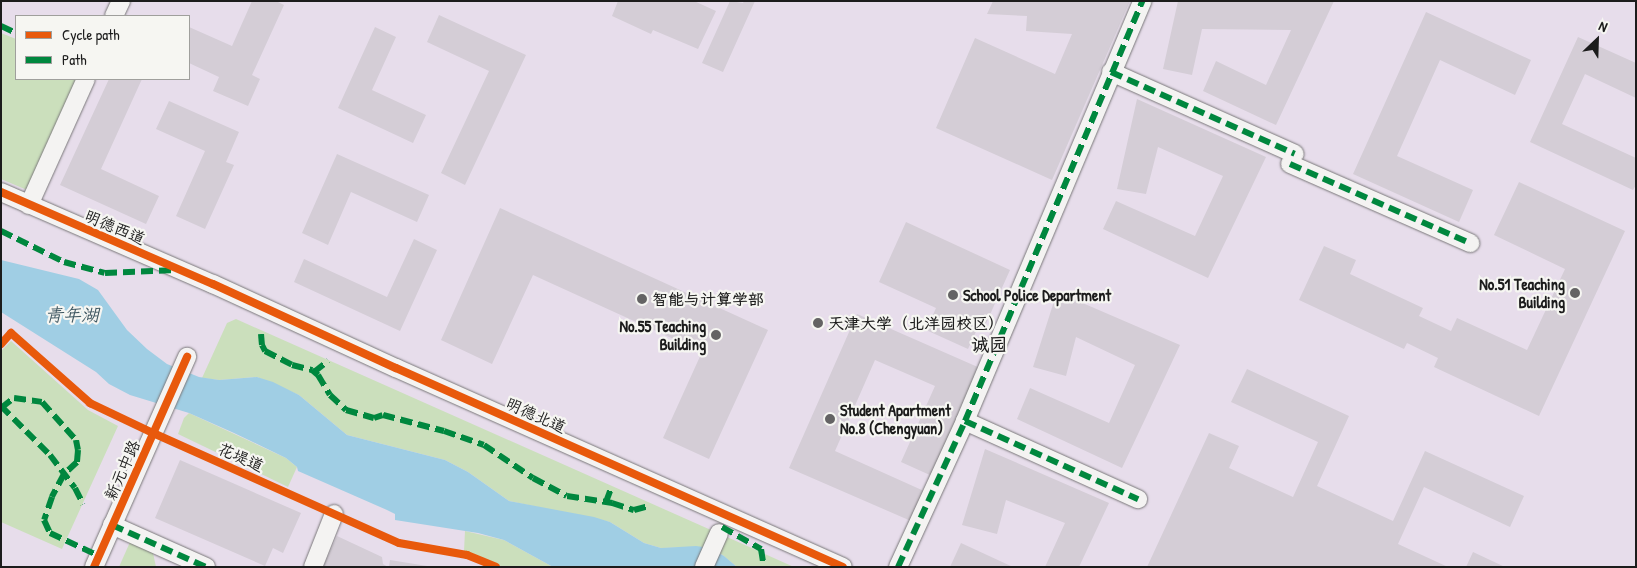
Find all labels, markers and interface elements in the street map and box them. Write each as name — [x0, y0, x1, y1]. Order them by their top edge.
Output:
legend — [15, 15, 190, 80]
north arrow — [1572, 15, 1622, 65]
text: N — [1596, 16, 1611, 36]
text: Cycle path — [62, 24, 120, 45]
text: Path — [62, 49, 87, 70]
street label: 明德西道 — [82, 206, 148, 248]
place label: No.51 Teaching Building — [1479, 274, 1565, 312]
place label: School Police Department — [963, 285, 1111, 305]
marker: No.51 Teaching Building — [1569, 287, 1581, 299]
place label: 智能与计算学部 — [652, 289, 764, 309]
marker: School Police Department — [947, 289, 959, 301]
marker: 智能与计算学部 — [636, 293, 648, 305]
water label: 青年湖 — [45, 304, 99, 326]
place label: 天津大学（北洋园校区） — [828, 313, 1004, 333]
place label: No.55 Teaching Building — [619, 316, 706, 354]
marker: 天津大学（北洋园校区） — [812, 317, 824, 329]
marker: No.55 Teaching Building — [710, 329, 722, 341]
district label: 诚园 — [971, 334, 1007, 356]
street label: 明德北道 — [503, 393, 569, 437]
place label: Student Apartment No.8 (Chengyuan) — [840, 400, 951, 438]
marker: Student Apartment No.8 (Chengyuan) — [824, 413, 836, 425]
street label: 新元中路 — [100, 437, 144, 503]
street label: 花堤道 — [215, 438, 267, 476]

